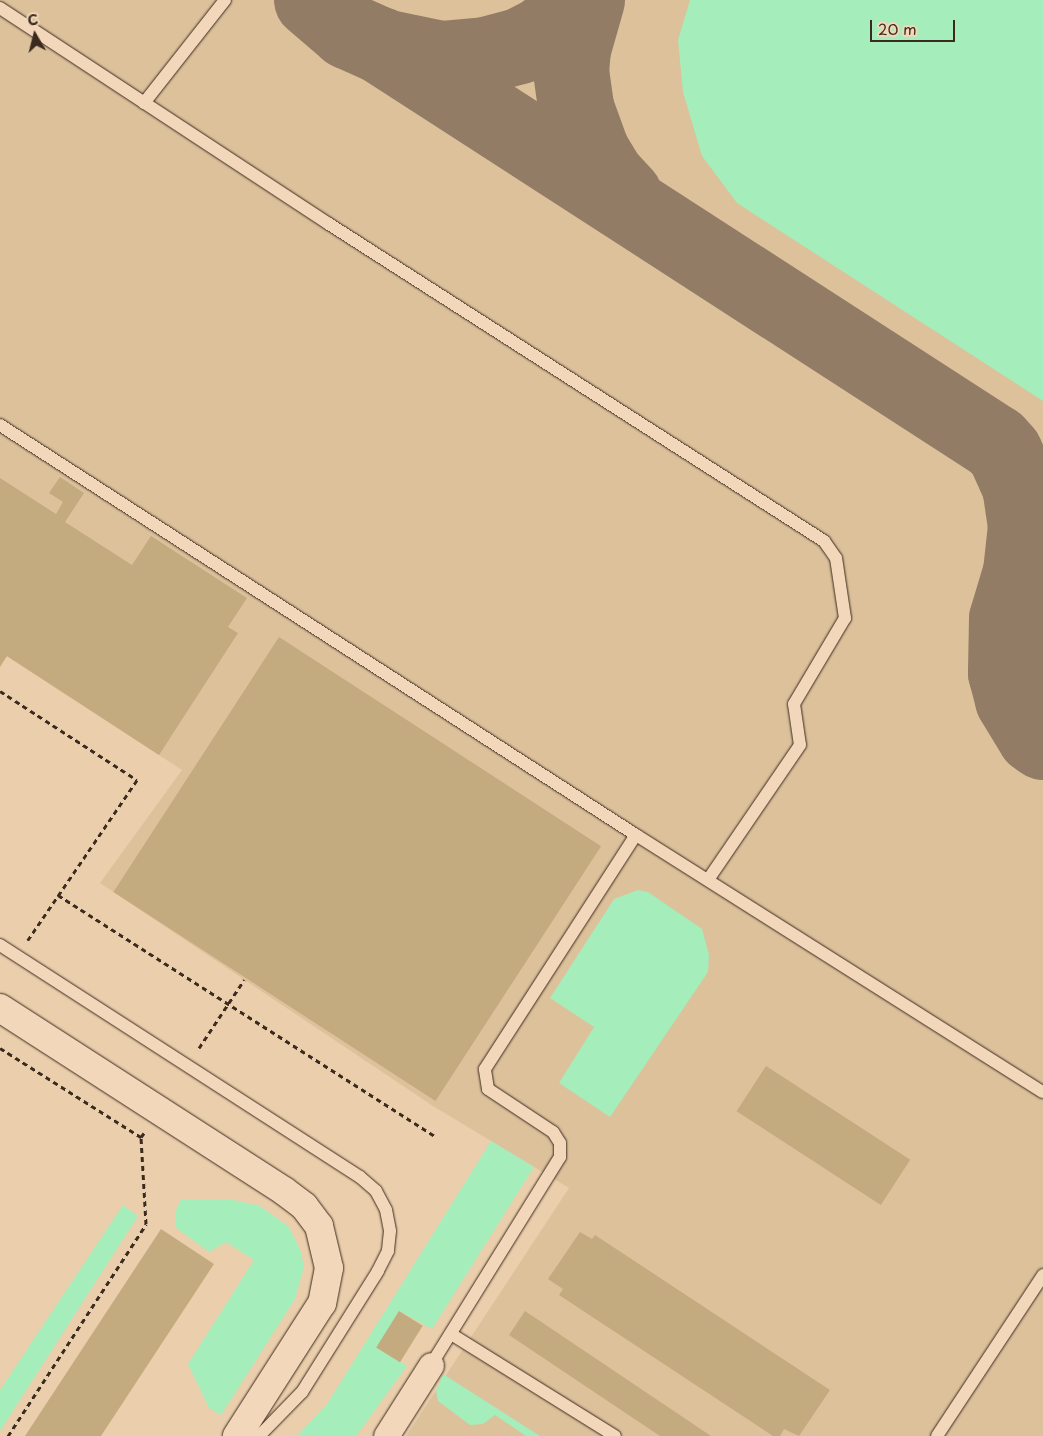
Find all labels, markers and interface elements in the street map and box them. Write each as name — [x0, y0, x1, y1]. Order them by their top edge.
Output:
text: С — [26, 9, 40, 31]
north arrow — [10, 10, 60, 60]
scale bar — [873, 10, 958, 42]
text: 20 m — [878, 17, 917, 40]

